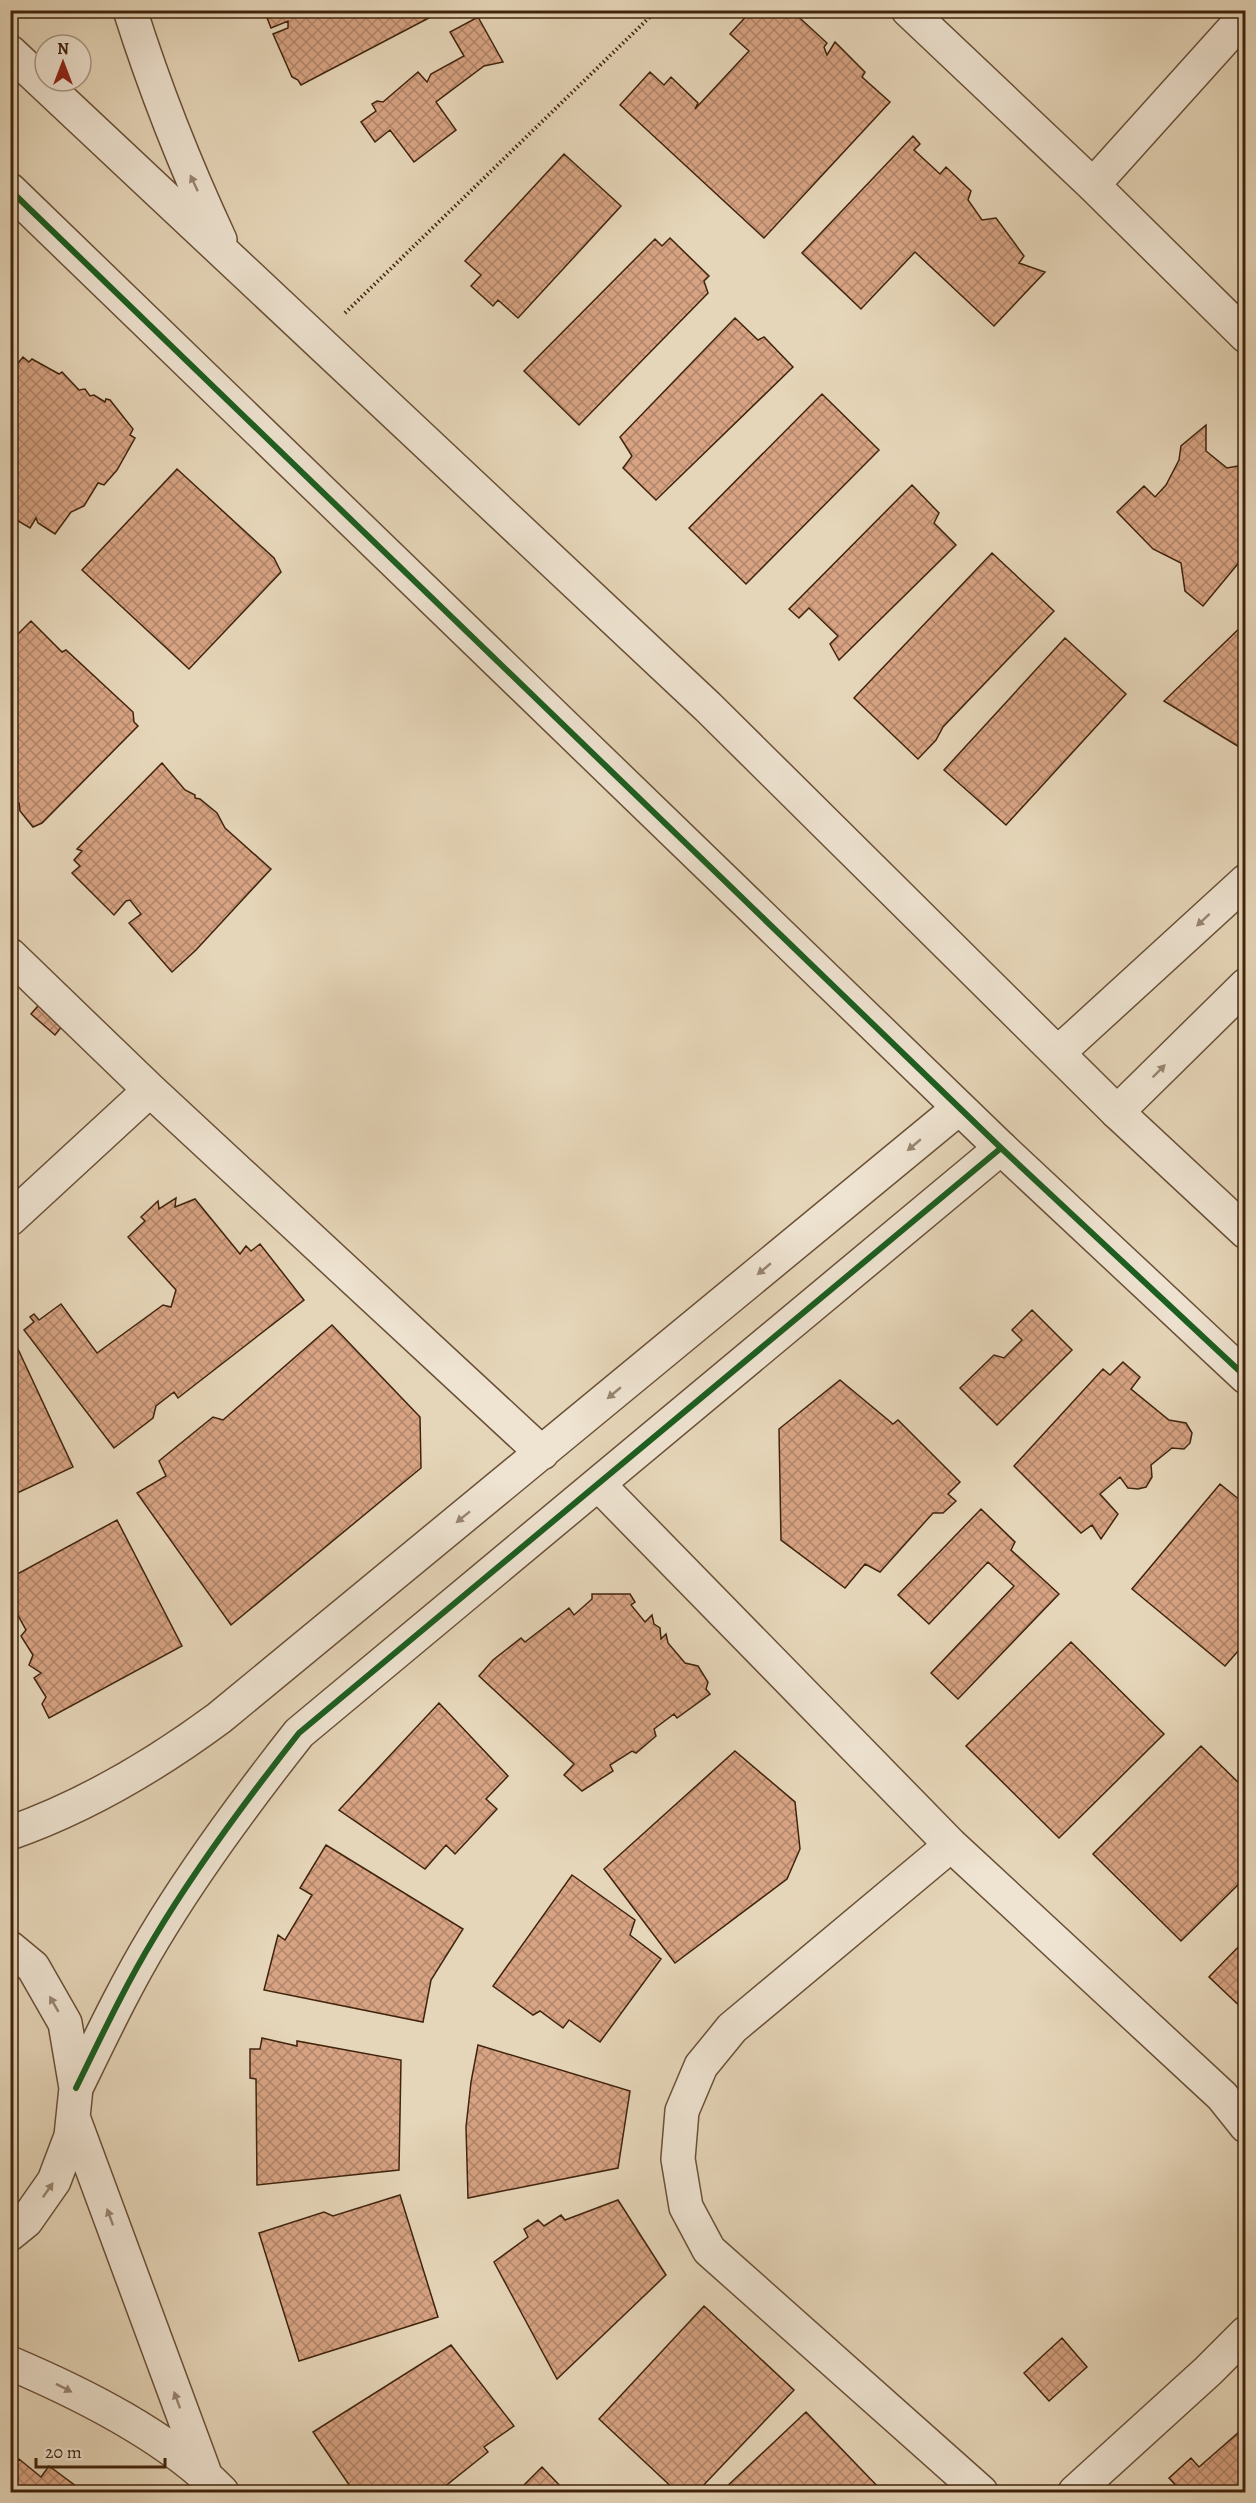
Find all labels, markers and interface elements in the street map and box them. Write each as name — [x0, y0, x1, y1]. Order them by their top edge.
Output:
north arrow — [33, 33, 93, 93]
text: N — [57, 38, 69, 60]
one-way arrow — [189, 174, 198, 191]
one-way arrow — [1196, 913, 1210, 927]
one-way arrow — [1151, 1064, 1165, 1078]
one-way arrow — [907, 1138, 922, 1151]
one-way arrow — [757, 1262, 772, 1275]
one-way arrow — [606, 1387, 622, 1400]
one-way arrow — [455, 1511, 471, 1524]
one-way arrow — [49, 1995, 59, 2012]
one-way arrow — [42, 2182, 54, 2198]
one-way arrow — [104, 2208, 114, 2226]
one-way arrow — [55, 2383, 72, 2393]
one-way arrow — [172, 2391, 182, 2409]
scale bar — [36, 2431, 165, 2469]
text: 20 m — [45, 2440, 82, 2464]

